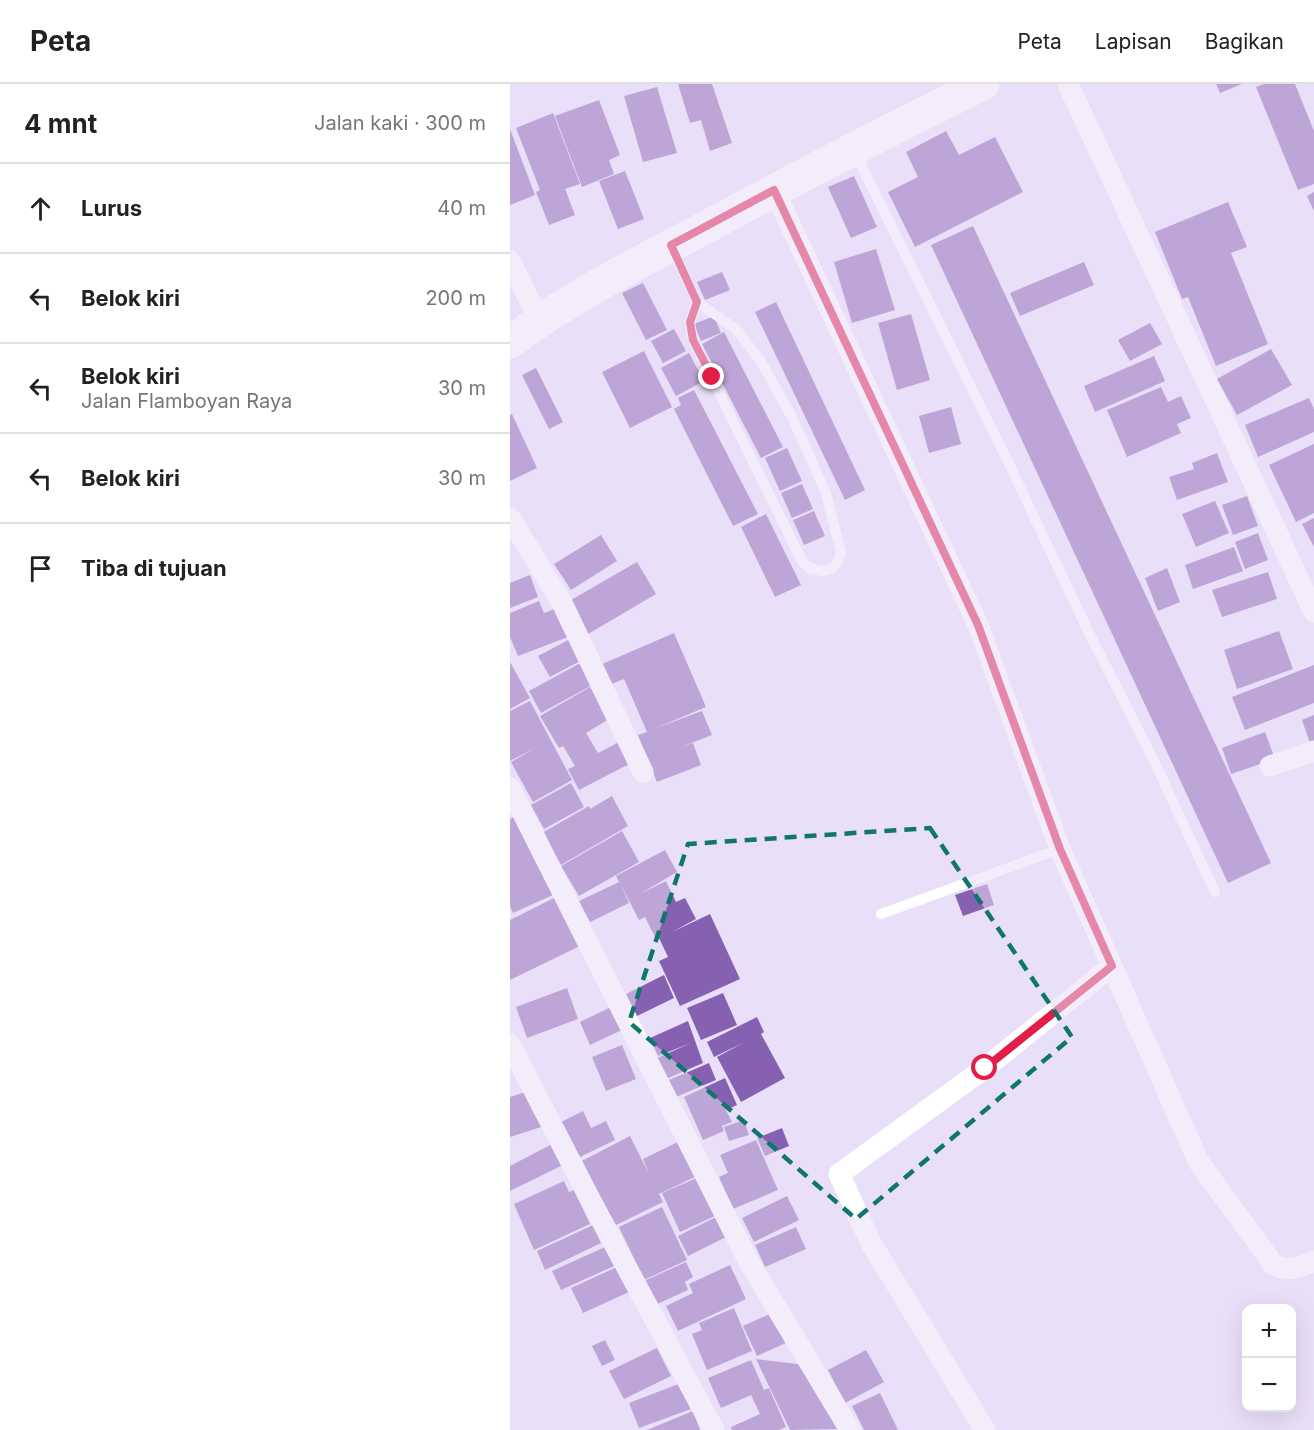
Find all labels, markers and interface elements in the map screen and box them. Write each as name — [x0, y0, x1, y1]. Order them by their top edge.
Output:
text: Peta — [30, 24, 91, 58]
text: Peta — [1018, 29, 1062, 54]
text: Lapisan — [1095, 29, 1172, 54]
text: Bagikan — [1205, 29, 1284, 54]
text: 4 mnt — [24, 108, 97, 139]
text: Jalan kaki · 300 m — [314, 111, 486, 135]
icon: ahead — [24, 192, 57, 225]
text: Lurus — [81, 195, 142, 221]
text: 40 m — [437, 196, 486, 220]
icon: left — [24, 282, 57, 315]
text: Belok kiri — [81, 285, 180, 311]
text: 200 m — [425, 286, 486, 310]
text: Belok kiri — [81, 363, 180, 389]
route end — [698, 363, 724, 389]
icon: left — [24, 372, 57, 405]
text: 30 m — [438, 376, 486, 400]
text: Jalan Flamboyan Raya — [81, 389, 292, 413]
icon: left — [24, 462, 57, 495]
text: Belok kiri — [81, 465, 180, 491]
text: 30 m — [438, 466, 486, 490]
icon: arrive — [24, 552, 57, 585]
text: Tiba di tujuan — [81, 555, 227, 581]
route start — [971, 1054, 997, 1080]
map controls — [1242, 1304, 1296, 1412]
button: + — [1242, 1304, 1296, 1358]
button: − — [1242, 1358, 1296, 1412]

